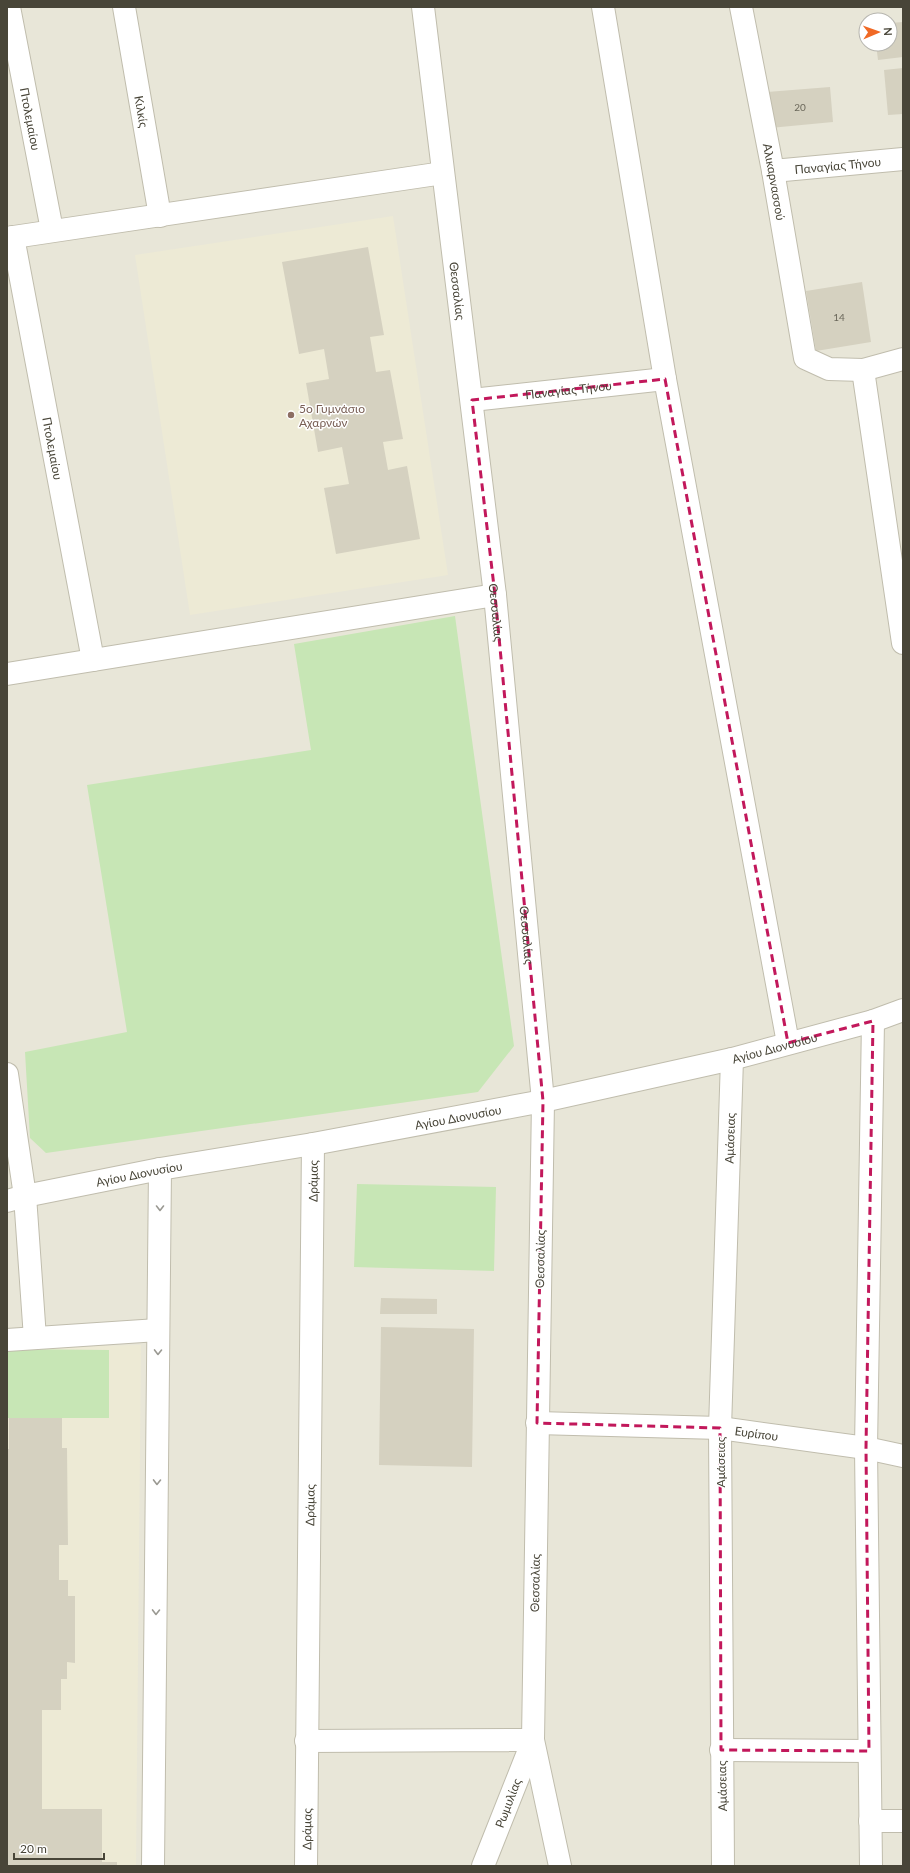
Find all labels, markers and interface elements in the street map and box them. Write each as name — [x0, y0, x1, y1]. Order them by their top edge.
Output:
north arrow — [858, 12, 898, 52]
text: N — [882, 27, 895, 36]
street label: Πτολεμαίου — [17, 86, 44, 152]
street label: Κιλκίς — [132, 94, 152, 129]
house number: 20 — [794, 101, 806, 113]
street label: Αλικαρνασσού — [760, 142, 789, 222]
street label: Παναγίας Τήνου — [794, 154, 882, 176]
street label: Θεσσαλίας — [447, 261, 469, 321]
house number: 14 — [833, 311, 845, 323]
street label: Παναγίας Τήνου — [524, 377, 612, 402]
place label: 5ο Γυμνάσιο Αχαρνών — [299, 401, 365, 430]
marker: 5ο Γυμνάσιο Αχαρνών — [286, 410, 296, 420]
street label: Πτολεμαίου — [40, 416, 66, 481]
street label: Θεσσαλίας — [486, 582, 507, 643]
street label: Θεσσαλίας — [517, 905, 538, 965]
street label: Αγίου Διονυσίου — [730, 1029, 819, 1066]
street label: Αγίου Διονυσίου — [414, 1101, 503, 1132]
street label: Αμάσειας — [721, 1112, 738, 1164]
street label: Αγίου Διονυσίου — [95, 1158, 183, 1189]
street label: Δράμας — [305, 1160, 320, 1202]
one-way arrow — [155, 1205, 164, 1211]
street label: Θεσσαλίας — [532, 1229, 548, 1288]
one-way arrow — [154, 1349, 162, 1355]
street label: Ευρίπου — [734, 1423, 779, 1443]
street label: Αμάσειας — [713, 1436, 728, 1487]
one-way arrow — [153, 1479, 161, 1485]
street label: Δράμας — [302, 1484, 317, 1526]
street label: Θεσσαλίας — [527, 1553, 543, 1612]
one-way arrow — [152, 1609, 160, 1615]
street label: Αμάσειας — [714, 1760, 730, 1812]
street label: Ρωμυλίας — [492, 1776, 524, 1830]
street label: Δράμας — [299, 1808, 314, 1850]
scale bar — [14, 1835, 104, 1861]
text: 20 m — [20, 1841, 47, 1856]

